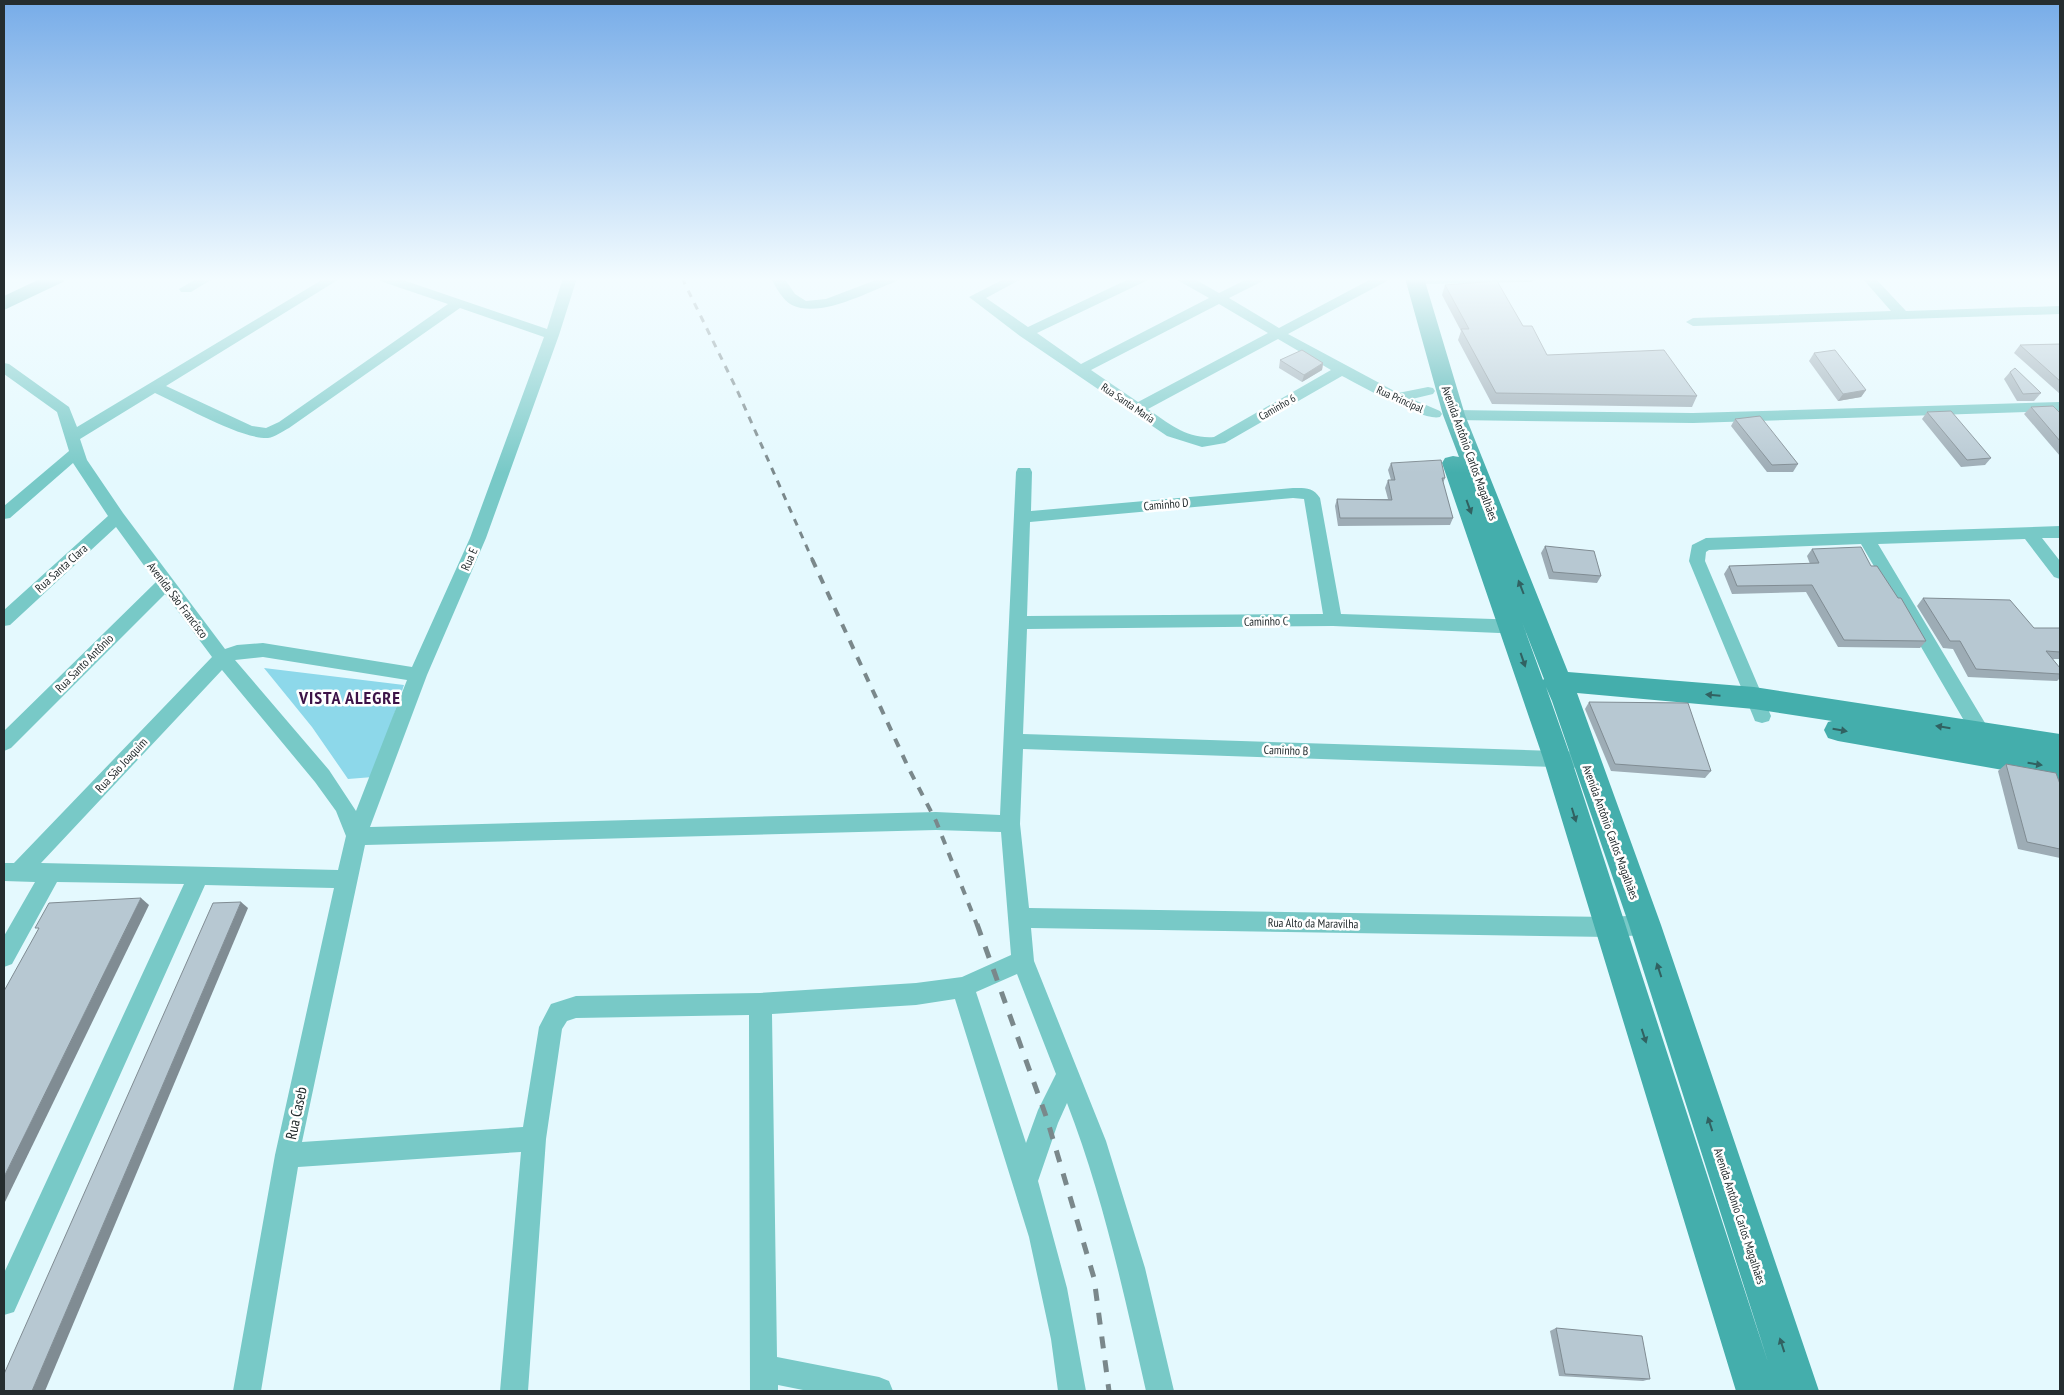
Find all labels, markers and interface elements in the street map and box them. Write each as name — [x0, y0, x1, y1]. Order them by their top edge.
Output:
street label: Rua Santa Maria — [1099, 380, 1157, 426]
street label: Rua Principal — [1374, 382, 1426, 416]
street label: Avenida Antônio Carlos Magalhães — [1439, 384, 1501, 522]
street label: Caminho 6 — [1256, 391, 1298, 423]
street label: Caminho D — [1143, 495, 1189, 513]
one-way arrow — [1466, 500, 1473, 515]
street label: Rua Santa Clara — [32, 540, 90, 595]
street label: Rua E — [457, 545, 481, 573]
street label: Avenida São Francisco — [144, 559, 212, 641]
one-way arrow — [1517, 579, 1524, 594]
street label: Caminho C — [1244, 613, 1289, 629]
street label: Rua Santo Antônio — [52, 631, 116, 695]
one-way arrow — [1520, 653, 1527, 668]
district label: VISTA ALEGRE — [298, 686, 401, 709]
one-way arrow — [1704, 691, 1720, 699]
one-way arrow — [1935, 723, 1951, 731]
one-way arrow — [1833, 727, 1849, 735]
street label: Rua São Joaquim — [92, 734, 150, 796]
street label: Caminho B — [1264, 742, 1309, 758]
one-way arrow — [2027, 760, 2043, 768]
street label: Avenida Antônio Carlos Magalhães — [1580, 763, 1642, 901]
one-way arrow — [1571, 807, 1579, 822]
street label: Rua Alto da Maravilha — [1268, 915, 1359, 931]
one-way arrow — [1655, 962, 1663, 977]
one-way arrow — [1640, 1029, 1648, 1044]
street label: Rua Caseb — [281, 1085, 311, 1141]
one-way arrow — [1706, 1116, 1714, 1131]
street label: Avenida Antônio Carlos Magalhães — [1711, 1146, 1769, 1286]
one-way arrow — [1778, 1337, 1786, 1352]

